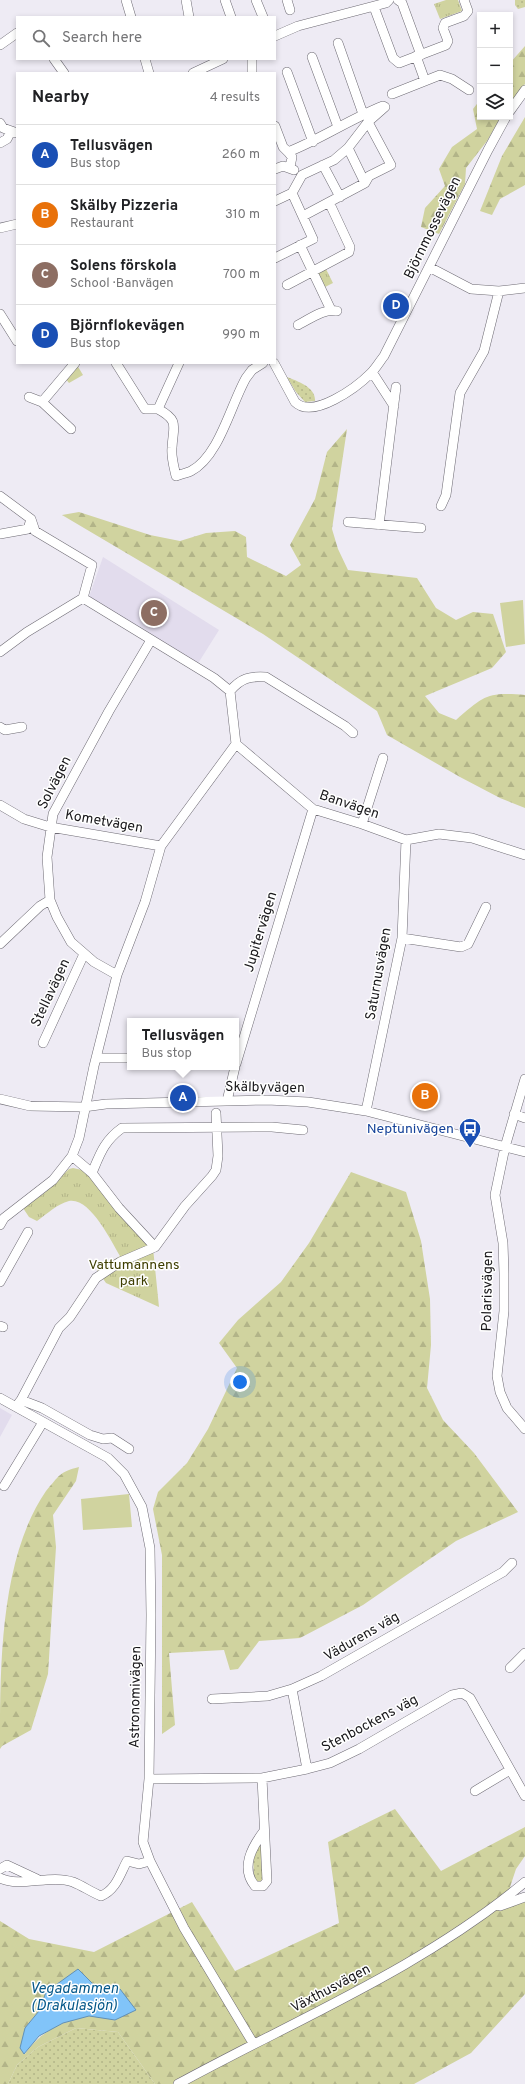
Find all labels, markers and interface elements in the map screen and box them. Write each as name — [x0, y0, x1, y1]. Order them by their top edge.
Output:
map controls — [477, 12, 513, 120]
button: + — [477, 12, 513, 48]
search box — [16, 16, 276, 60]
icon: search — [30, 27, 52, 49]
text: Search here — [62, 29, 142, 48]
button: − — [477, 48, 513, 84]
button: layers — [477, 84, 513, 120]
text: Nearby — [32, 87, 89, 109]
text: 4 results — [210, 90, 260, 106]
text: Tellusvägen — [70, 137, 153, 156]
text: A — [40, 147, 50, 163]
text: 260 m — [222, 147, 260, 163]
text: Bus stop — [70, 156, 120, 172]
street label: Björnmossevägen — [401, 174, 465, 282]
text: Skälby Pizzeria — [70, 197, 178, 216]
text: B — [41, 207, 49, 223]
text: 310 m — [225, 207, 260, 223]
text: Restaurant — [70, 216, 134, 232]
text: Solens förskola — [70, 257, 177, 276]
text: C — [41, 267, 49, 283]
text: 700 m — [223, 267, 260, 283]
text: School · Banvägen — [70, 276, 174, 292]
pin: D — [383, 291, 409, 321]
text: Björnflokevägen — [70, 317, 185, 336]
text: D — [40, 327, 50, 343]
text: 990 m — [222, 327, 260, 343]
text: Bus stop — [70, 336, 120, 352]
pin: C — [141, 598, 167, 628]
street label: Solvägen — [34, 754, 76, 812]
street label: Banvägen — [317, 787, 381, 823]
street label: Kometvägen — [64, 807, 144, 837]
street label: Jupitervägen — [241, 890, 281, 974]
street label: Saturnusvägen — [363, 926, 395, 1022]
street label: Stellavägen — [28, 956, 74, 1030]
popup — [127, 1018, 239, 1070]
text: Tellusvägen — [142, 1027, 225, 1046]
text: Bus stop — [142, 1046, 192, 1062]
street label: Skälbyvägen — [225, 1079, 305, 1097]
pin: B — [412, 1081, 438, 1111]
pin: A — [170, 1083, 196, 1113]
bus stop icon: Neptunivägen — [457, 1116, 483, 1149]
place label: Neptunivägen — [367, 1121, 454, 1138]
street label: Polarisvägen — [479, 1250, 497, 1332]
park label: Vattumannens park — [88, 1257, 180, 1290]
your location — [230, 1372, 250, 1392]
street label: Vädurens väg — [321, 1609, 403, 1665]
street label: Astronomivägen — [127, 1646, 145, 1748]
street label: Stenbockens väg — [319, 1691, 421, 1757]
street label: Växthusvägen — [288, 1961, 374, 2017]
water label: Vegadammen (Drakulasjön) — [30, 1980, 118, 2016]

